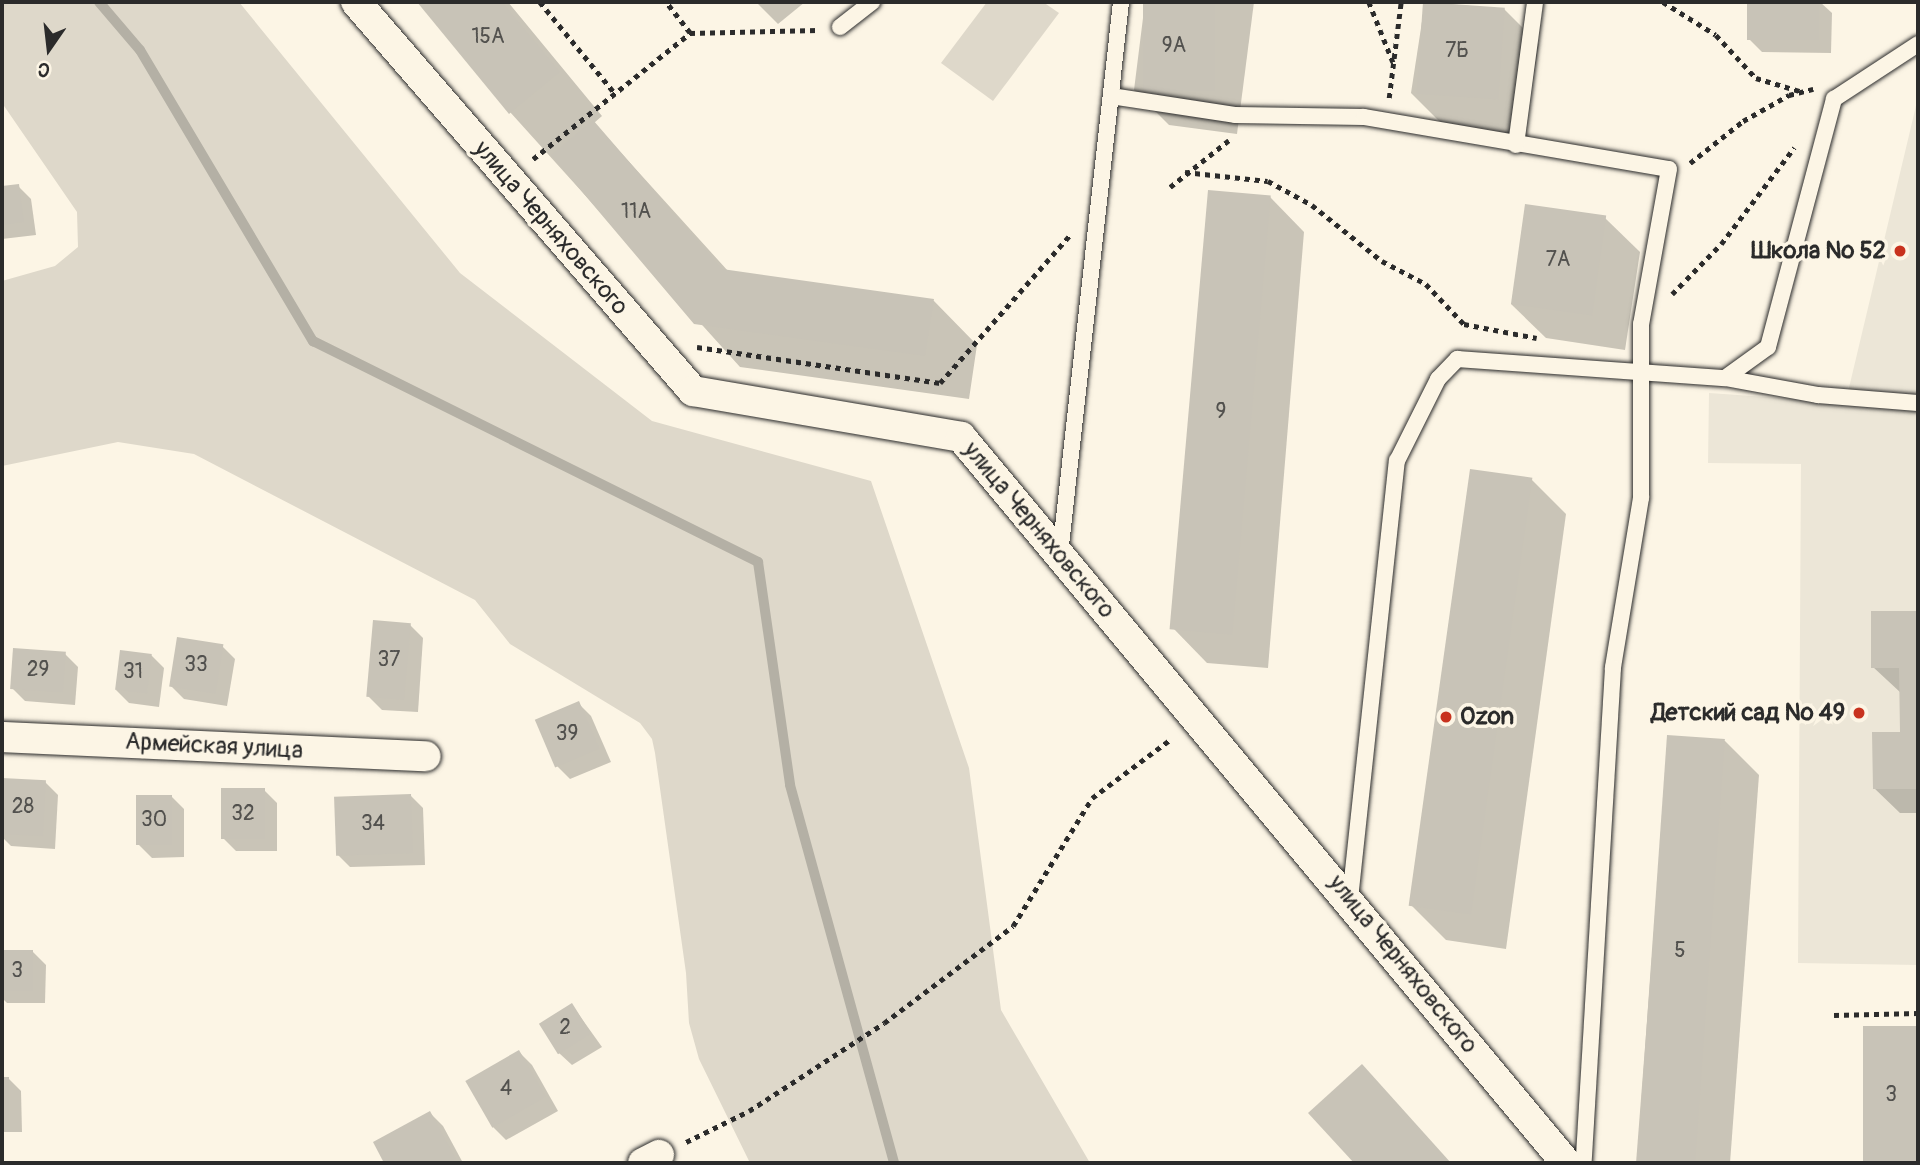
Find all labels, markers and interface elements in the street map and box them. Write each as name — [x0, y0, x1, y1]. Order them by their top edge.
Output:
north arrow — [14, 14, 84, 84]
house number: 15А — [471, 24, 505, 50]
house number: 9А — [1162, 33, 1186, 59]
house number: 7Б — [1445, 38, 1469, 64]
text: С — [35, 56, 53, 82]
street label: улица Черняховского — [468, 135, 634, 321]
house number: 11А — [621, 199, 651, 225]
place label: Школа № 52 — [1751, 237, 1886, 265]
marker: Школа № 52 — [1892, 243, 1908, 259]
house number: 7А — [1546, 247, 1570, 273]
house number: 9 — [1216, 399, 1226, 425]
street label: улица Черняховского — [957, 436, 1121, 624]
house number: 37 — [378, 647, 400, 673]
house number: 33 — [184, 652, 208, 678]
house number: 29 — [27, 657, 49, 683]
house number: 31 — [123, 659, 143, 685]
place label: Детский сад № 49 — [1651, 699, 1845, 727]
place label: Ozon — [1460, 703, 1514, 731]
marker: Детский сад № 49 — [1851, 705, 1867, 721]
marker: Ozon — [1438, 709, 1454, 725]
house number: 39 — [556, 721, 578, 747]
street label: Армейская улица — [124, 727, 304, 765]
house number: 28 — [12, 794, 34, 820]
house number: 32 — [231, 801, 255, 827]
house number: 30 — [141, 807, 167, 833]
house number: 34 — [361, 811, 385, 837]
street label: улица Черняховского — [1322, 869, 1484, 1059]
house number: 5 — [1674, 938, 1686, 964]
house number: 3 — [11, 958, 23, 984]
house number: 2 — [559, 1015, 571, 1041]
house number: 4 — [500, 1076, 512, 1102]
house number: 3 — [1885, 1082, 1897, 1108]

